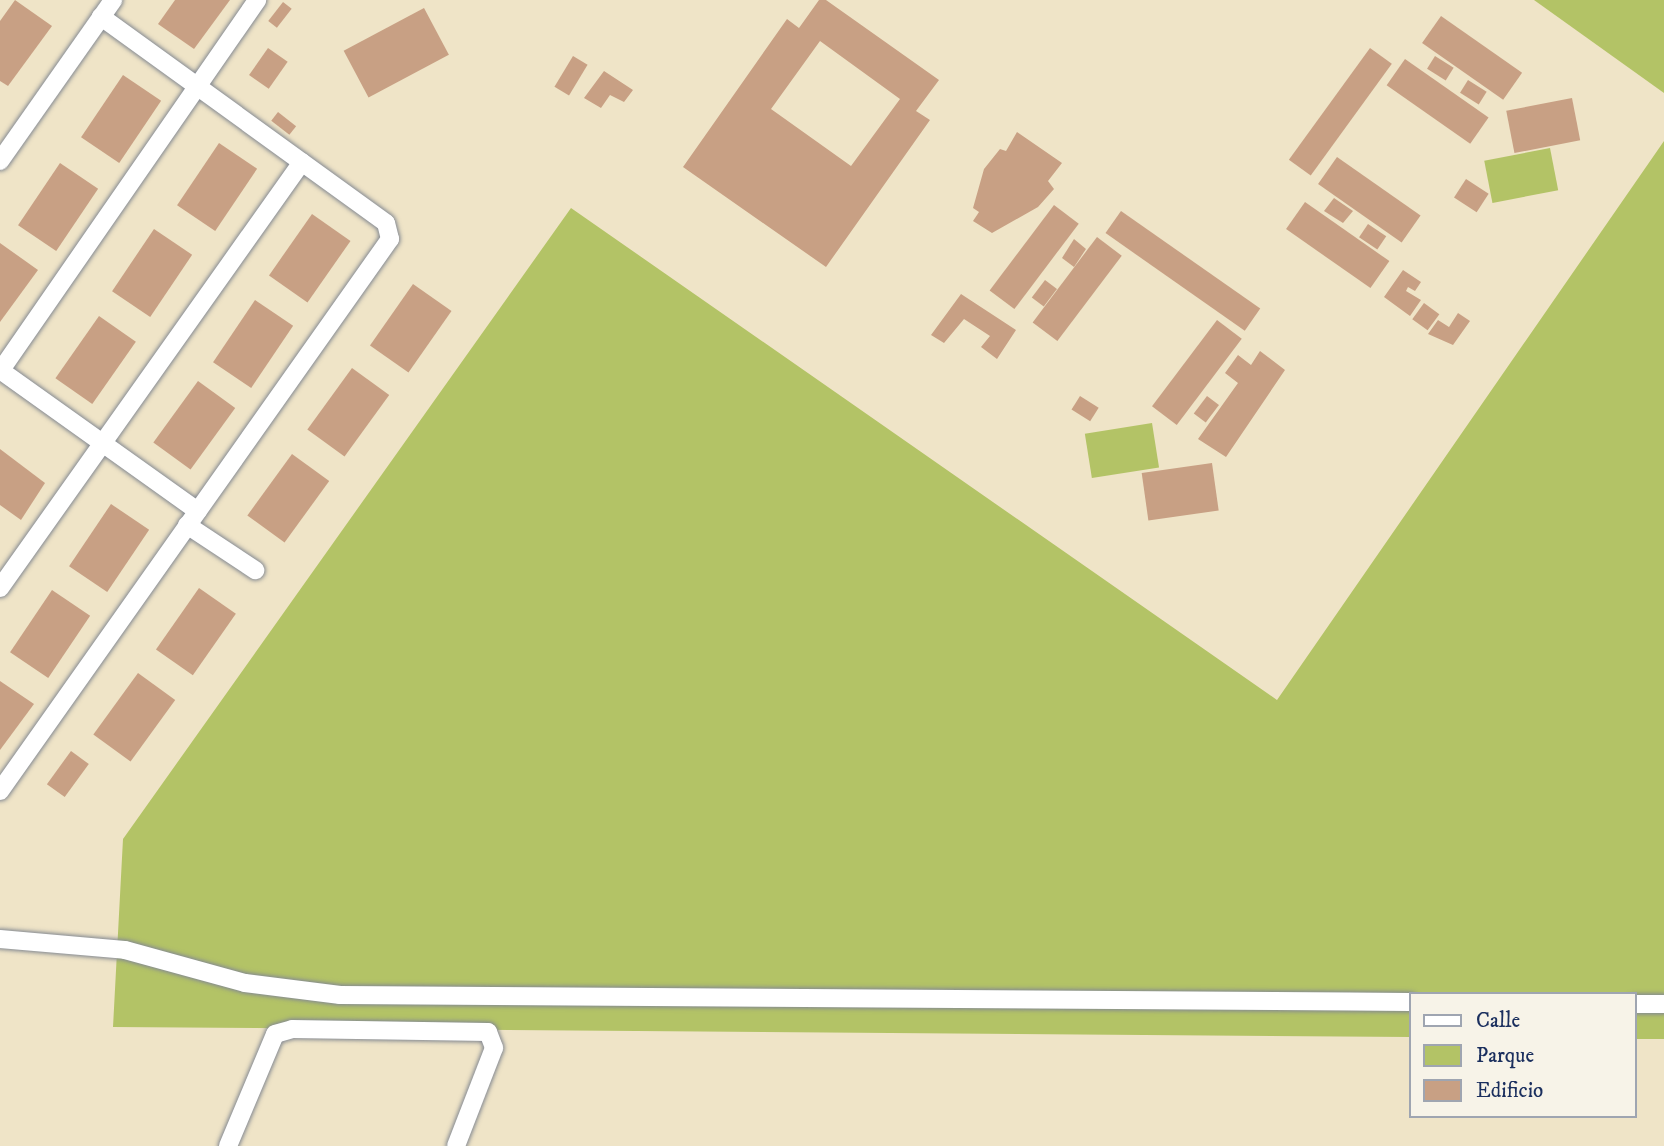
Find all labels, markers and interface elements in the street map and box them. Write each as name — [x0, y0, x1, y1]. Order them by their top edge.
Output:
legend — [1408, 992, 1636, 1118]
text: Calle — [1476, 1008, 1520, 1034]
text: Parque — [1476, 1043, 1534, 1069]
text: Edificio — [1476, 1078, 1543, 1104]

